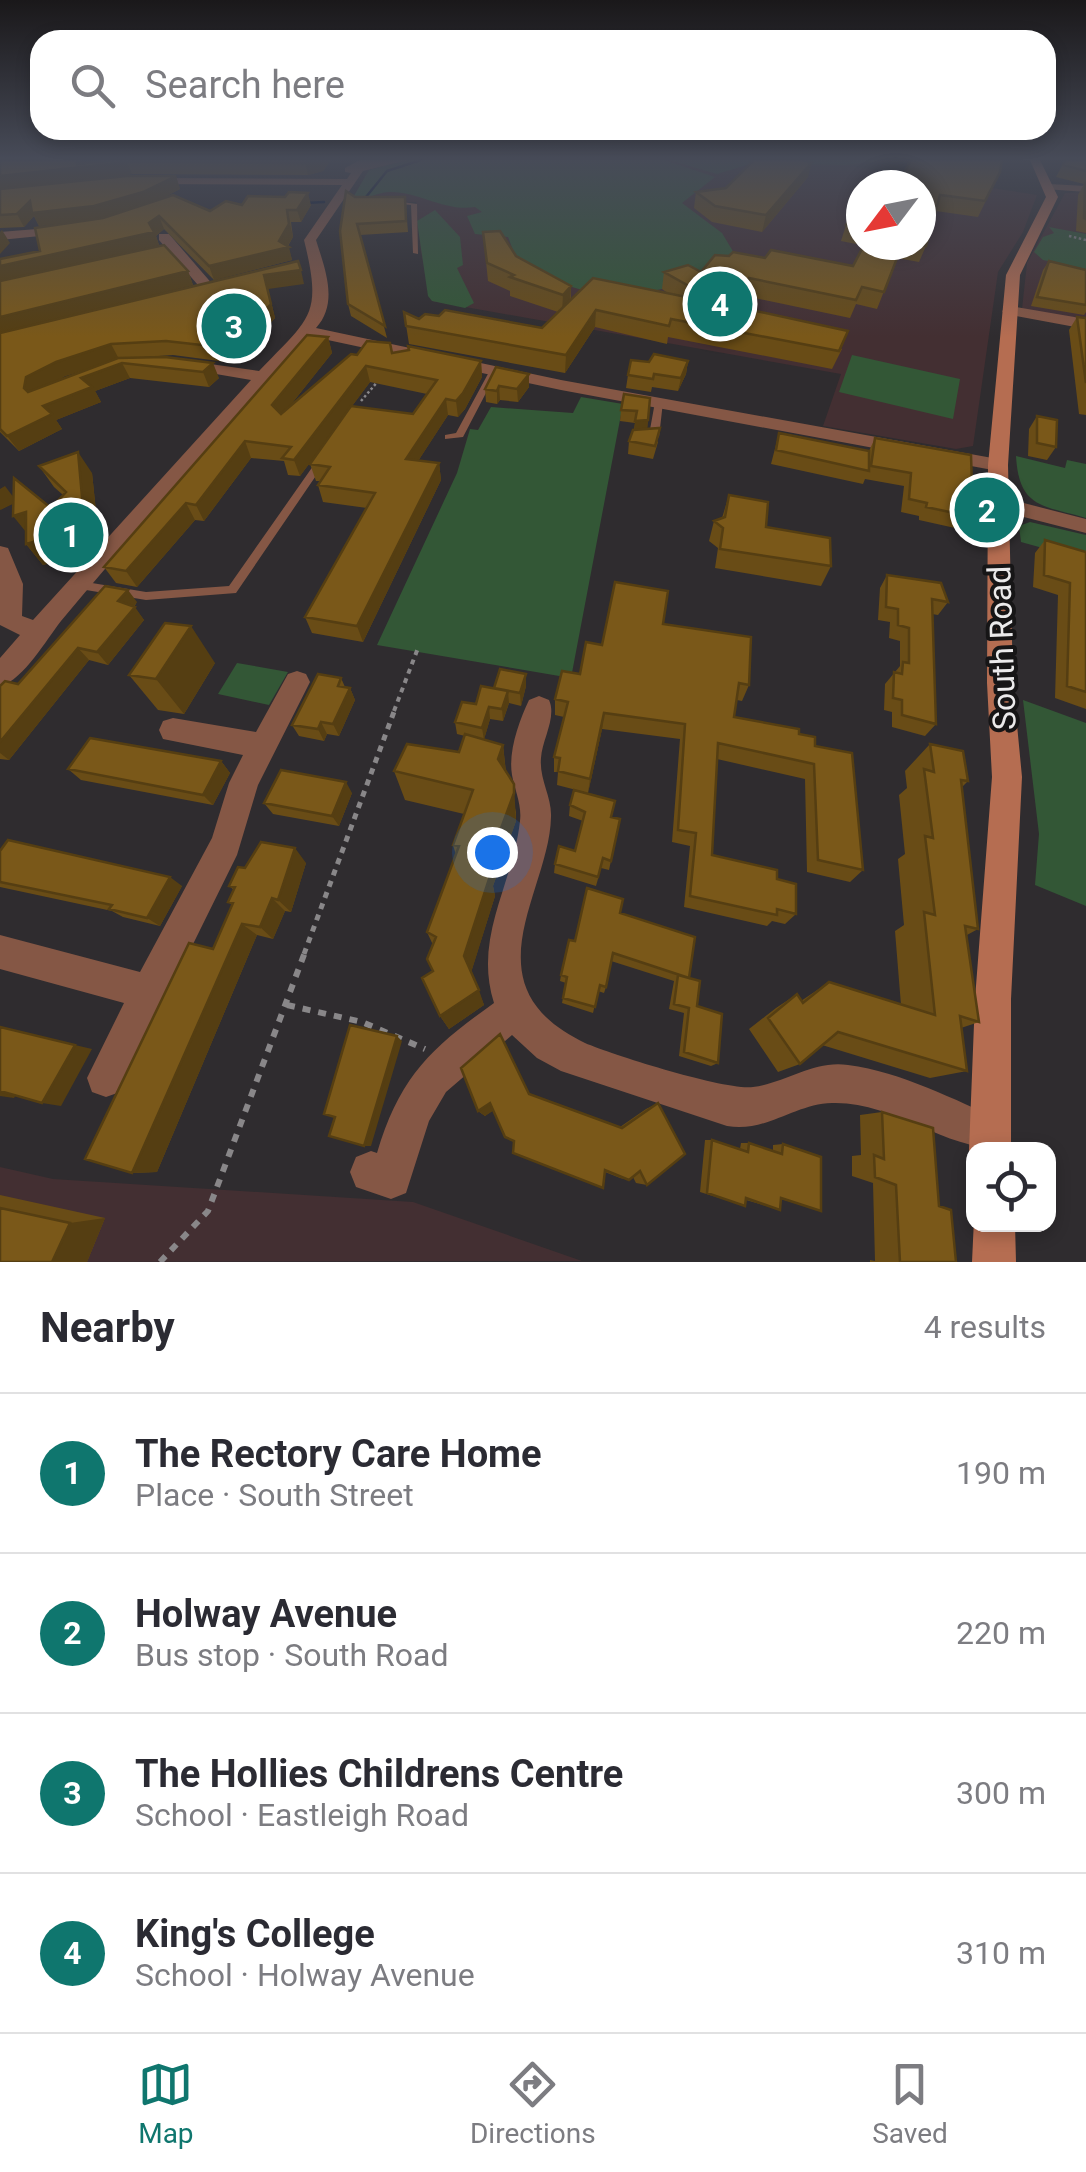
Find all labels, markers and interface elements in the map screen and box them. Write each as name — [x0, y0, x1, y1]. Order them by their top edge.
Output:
search box — [30, 30, 1056, 140]
icon: search — [65, 58, 120, 113]
text: Search here — [145, 63, 345, 107]
north arrow — [846, 170, 936, 260]
pin: 4 — [688, 266, 752, 342]
pin: 3 — [202, 288, 266, 364]
pin: 2 — [954, 472, 1020, 548]
pin: 1 — [38, 498, 104, 572]
street label: South Road — [980, 565, 1024, 731]
your location — [467, 827, 518, 878]
map controls — [966, 1142, 1056, 1232]
button: locate — [966, 1142, 1056, 1232]
text: Nearby — [40, 1303, 175, 1352]
text: 4 results — [924, 1308, 1046, 1346]
text: The Rectory Care Home — [135, 1432, 542, 1476]
text: 1 — [63, 1454, 82, 1492]
text: 190 m — [956, 1454, 1046, 1492]
text: Place · South Street — [135, 1476, 414, 1514]
text: Holway Avenue — [135, 1592, 397, 1636]
text: 2 — [63, 1614, 82, 1652]
text: 220 m — [956, 1614, 1046, 1652]
text: Bus stop · South Road — [135, 1636, 449, 1674]
text: The Hollies Childrens Centre — [135, 1752, 623, 1796]
text: 3 — [63, 1774, 82, 1812]
text: 300 m — [956, 1774, 1046, 1812]
text: School · Eastleigh Road — [135, 1796, 469, 1834]
text: King's College — [135, 1912, 375, 1956]
text: 4 — [63, 1934, 82, 1972]
text: 310 m — [956, 1934, 1046, 1972]
text: School · Holway Avenue — [135, 1956, 475, 1994]
tab: Map — [138, 2057, 194, 2150]
tab: Directions — [470, 2057, 596, 2150]
tab: Saved — [872, 2057, 948, 2150]

